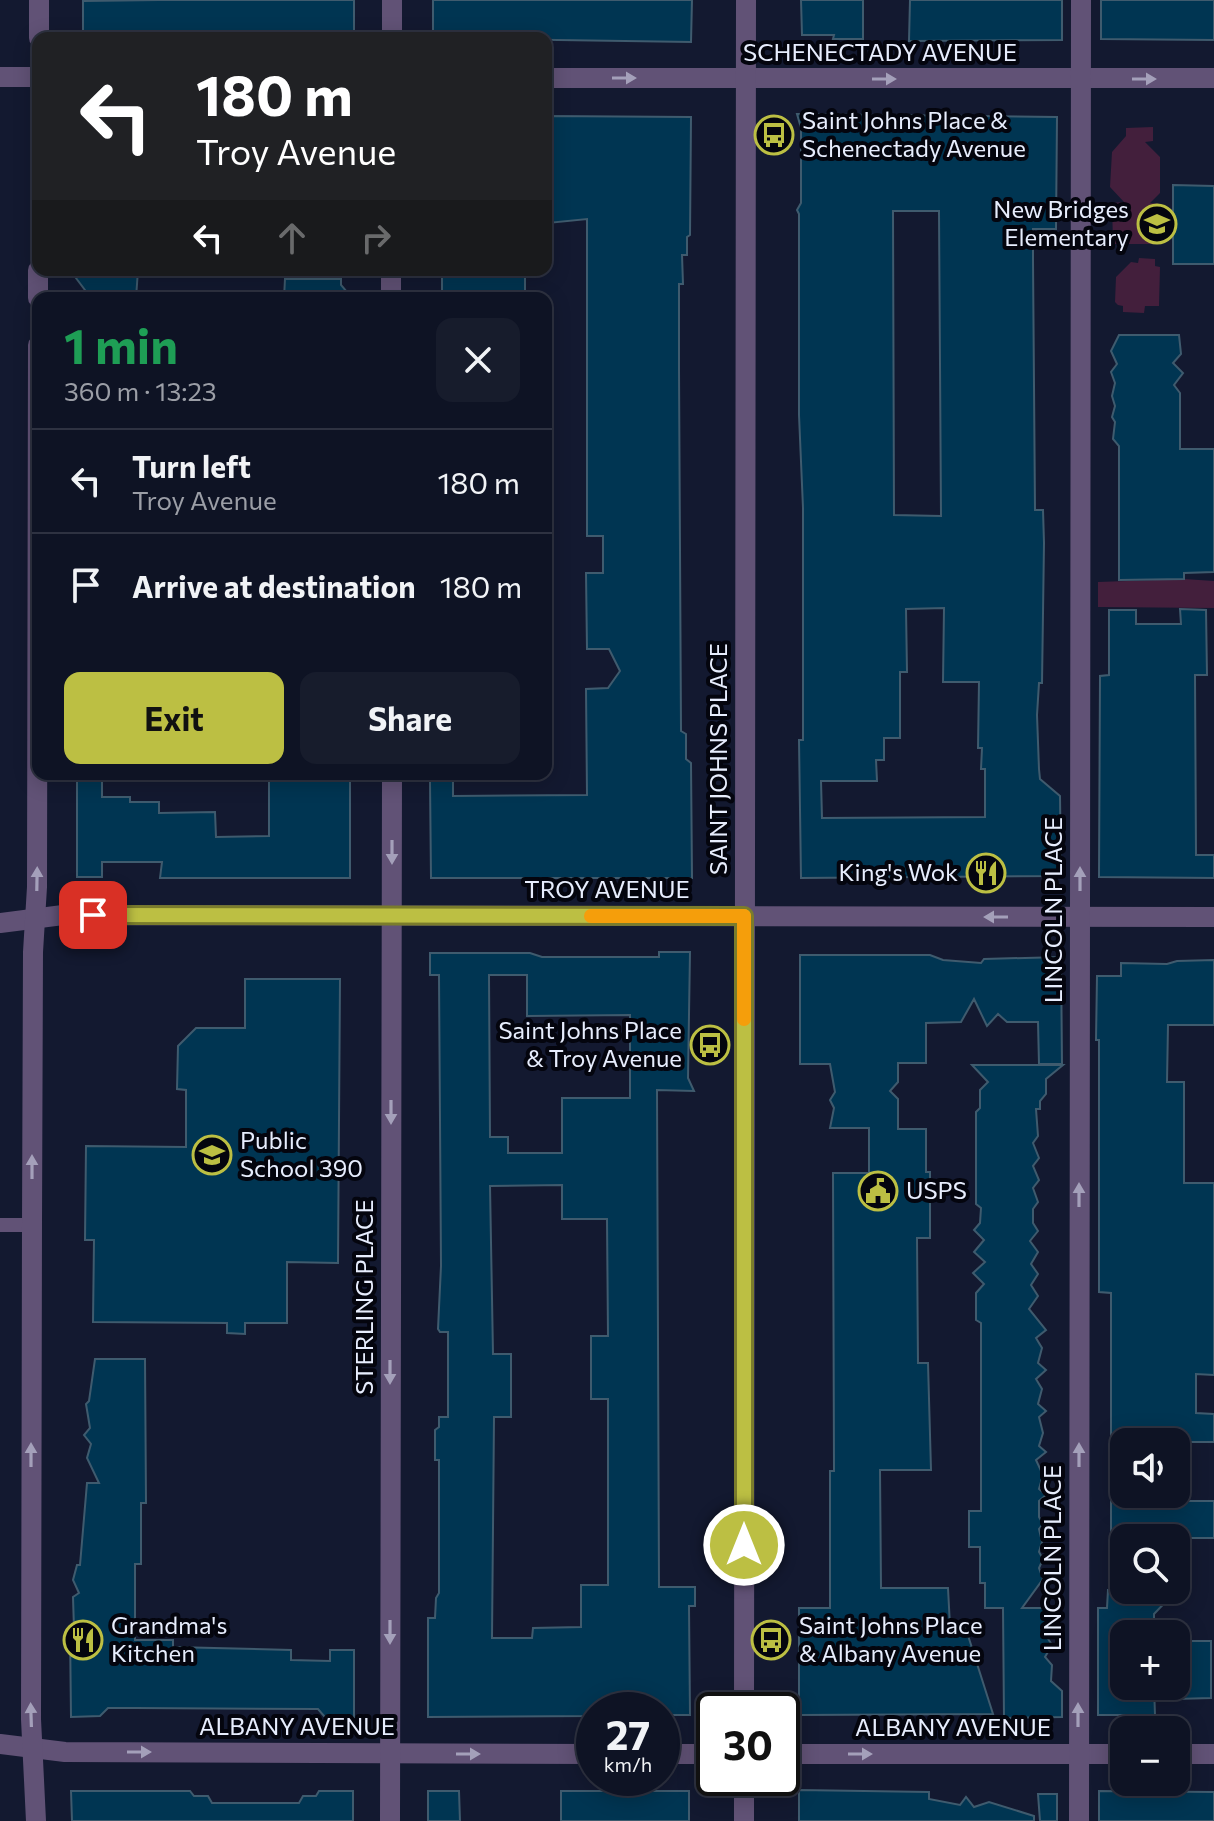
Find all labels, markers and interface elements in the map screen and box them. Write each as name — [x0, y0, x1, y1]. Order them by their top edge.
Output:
street label: SCHENECTADY AVENUE — [743, 37, 1017, 66]
text: 180 m — [196, 59, 353, 128]
icon: left — [64, 64, 168, 168]
one-way arrow — [612, 72, 637, 84]
one-way arrow — [872, 73, 897, 85]
one-way arrow — [1132, 73, 1157, 85]
place label: Saint Johns Place & Schenectady Avenue — [802, 105, 1026, 162]
bus stop icon: Saint Johns Place & Schenectady Avenue — [753, 114, 795, 156]
text: Troy Avenue — [196, 128, 396, 172]
place label: New Bridges Elementary — [993, 194, 1129, 251]
school or university icon: New Bridges Elementary — [1136, 203, 1178, 245]
icon: left — [186, 216, 230, 260]
icon: ahead — [270, 216, 314, 260]
icon: right — [354, 216, 398, 260]
text: 1 min — [64, 315, 178, 374]
button: close — [436, 318, 520, 402]
text: 360 m · 13:23 — [64, 375, 217, 406]
text: Turn left — [132, 447, 251, 484]
icon: left — [64, 459, 108, 503]
text: 180 m — [437, 463, 520, 500]
text: Troy Avenue — [132, 484, 277, 515]
icon: arrive — [64, 563, 108, 607]
text: Arrive at destination — [132, 567, 416, 604]
text: 180 m — [440, 567, 522, 604]
street label: SAINT JOHNS PLACE — [703, 643, 732, 875]
button: Exit — [64, 672, 284, 764]
button: Share — [300, 672, 520, 764]
street label: LINCOLN PLACE — [1038, 817, 1067, 1003]
one-way arrow — [386, 840, 398, 865]
restaurant icon: King's Wok — [965, 852, 1007, 894]
place label: King's Wok — [838, 857, 958, 886]
one-way arrow — [31, 866, 43, 891]
one-way arrow — [1074, 866, 1086, 891]
street label: TROY AVENUE — [524, 874, 690, 903]
pin — [59, 881, 127, 949]
icon: arrive — [71, 893, 115, 937]
one-way arrow — [983, 911, 1008, 923]
place label: Saint Johns Place & Troy Avenue — [498, 1015, 682, 1072]
bus stop icon: Saint Johns Place & Troy Avenue — [689, 1024, 731, 1066]
one-way arrow — [385, 1100, 397, 1125]
place label: Public School 390 — [240, 1125, 363, 1182]
school or university icon: Public School 390 — [191, 1134, 233, 1176]
one-way arrow — [26, 1154, 38, 1179]
public building icon: USPS — [857, 1170, 899, 1212]
place label: USPS — [906, 1175, 967, 1204]
one-way arrow — [1073, 1182, 1085, 1207]
street label: STERLING PLACE — [349, 1199, 378, 1395]
one-way arrow — [384, 1360, 397, 1385]
map controls — [1110, 1428, 1190, 1796]
button: sound — [1110, 1428, 1190, 1508]
one-way arrow — [25, 1442, 37, 1467]
one-way arrow — [1073, 1442, 1085, 1467]
street label: LINCOLN PLACE — [1037, 1465, 1066, 1651]
position arrow — [702, 1503, 786, 1587]
button: search — [1110, 1524, 1190, 1604]
place label: Grandma's Kitchen — [111, 1610, 227, 1667]
place label: Saint Johns Place & Albany Avenue — [799, 1610, 983, 1667]
restaurant icon: Grandma's Kitchen — [62, 1619, 104, 1661]
bus stop icon: Saint Johns Place & Albany Avenue — [750, 1619, 792, 1661]
one-way arrow — [384, 1620, 396, 1645]
button: + — [1110, 1620, 1190, 1700]
speed limit sign: 30 — [696, 1692, 800, 1796]
one-way arrow — [25, 1702, 38, 1727]
one-way arrow — [1072, 1702, 1084, 1727]
text: 27 — [606, 1709, 650, 1758]
street label: ALBANY AVENUE — [199, 1711, 395, 1740]
street label: ALBANY AVENUE — [855, 1712, 1051, 1741]
button: − — [1110, 1716, 1190, 1796]
one-way arrow — [127, 1746, 152, 1758]
one-way arrow — [456, 1748, 481, 1760]
one-way arrow — [848, 1748, 873, 1760]
text: km/h — [604, 1752, 652, 1776]

